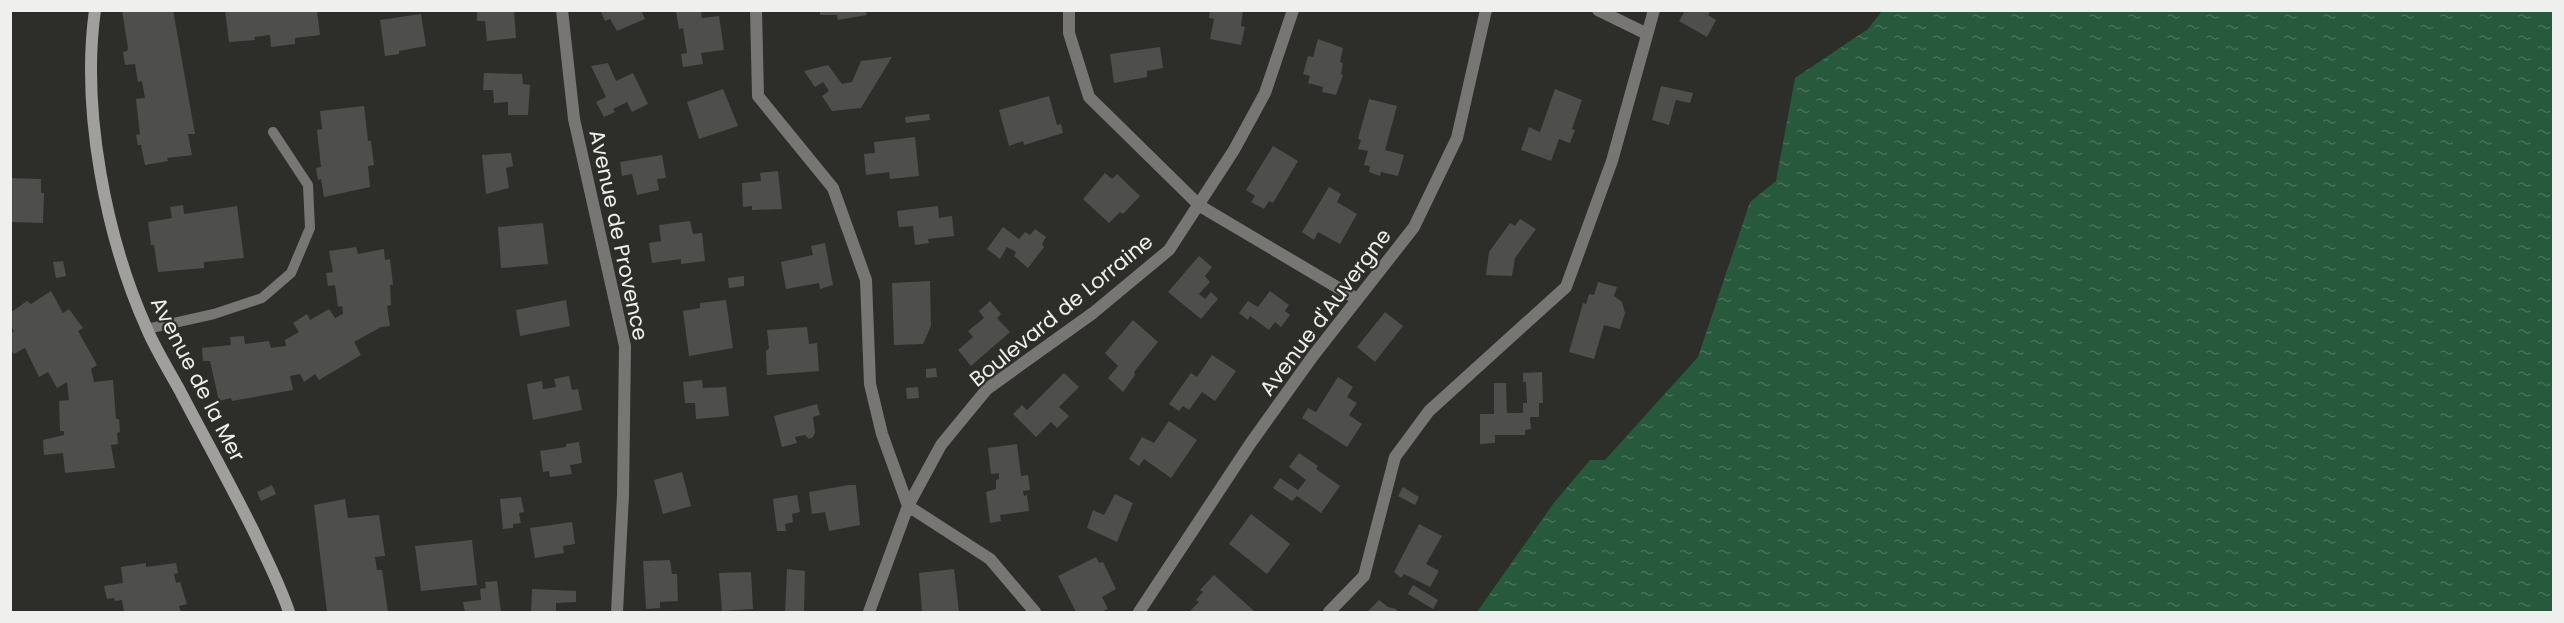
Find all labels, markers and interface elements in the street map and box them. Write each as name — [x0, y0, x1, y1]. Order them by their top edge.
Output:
street label: Avenue de Provence — [582, 127, 656, 343]
street label: Avenue d'Auvergne — [1252, 222, 1398, 402]
street label: Boulevard de Lorraine — [963, 227, 1159, 393]
street label: Avenue de la Mer — [144, 292, 252, 466]

